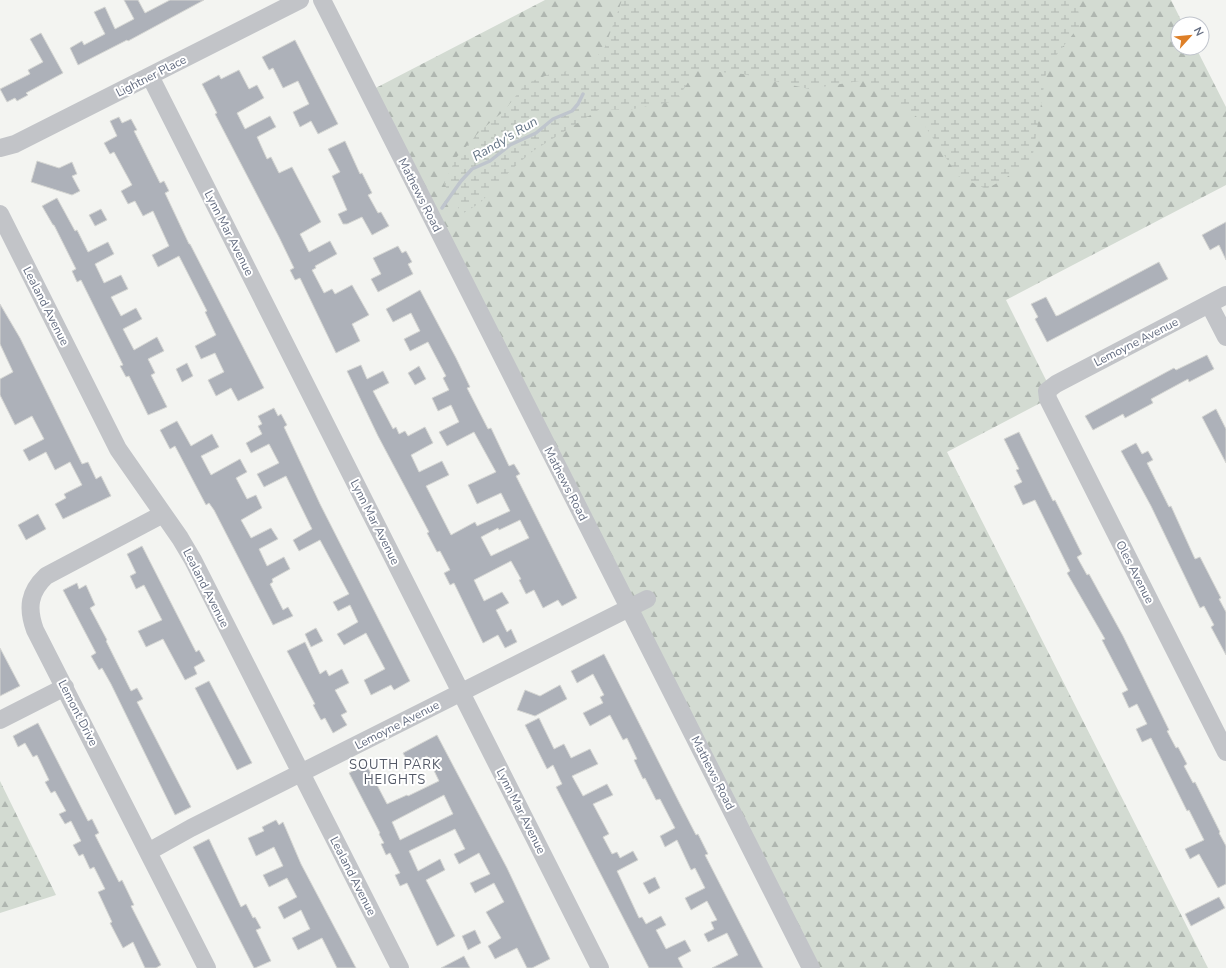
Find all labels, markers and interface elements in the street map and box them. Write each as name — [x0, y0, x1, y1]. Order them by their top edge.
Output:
north arrow — [1170, 16, 1210, 56]
text: N — [1190, 25, 1207, 39]
street label: Lightner Place — [113, 51, 189, 101]
water label: Randy's Run — [469, 112, 541, 166]
street label: Mathews Road — [395, 155, 445, 235]
street label: Lynn Mar Avenue — [201, 188, 257, 278]
street label: Lealand Avenue — [19, 264, 73, 348]
street label: Lemoyne Avenue — [1091, 314, 1181, 370]
street label: Mathews Road — [541, 444, 591, 524]
street label: Lynn Mar Avenue — [347, 477, 403, 567]
street label: Oles Avenue — [1112, 538, 1158, 606]
street label: Lealand Avenue — [179, 546, 233, 630]
street label: Lemont Drive — [54, 677, 102, 749]
street label: Lemoyne Avenue — [352, 697, 442, 753]
street label: Mathews Road — [688, 733, 738, 813]
district label: SOUTH PARK HEIGHTS — [349, 756, 441, 789]
street label: Lynn Mar Avenue — [493, 766, 549, 856]
street label: Lealand Avenue — [326, 834, 380, 918]

